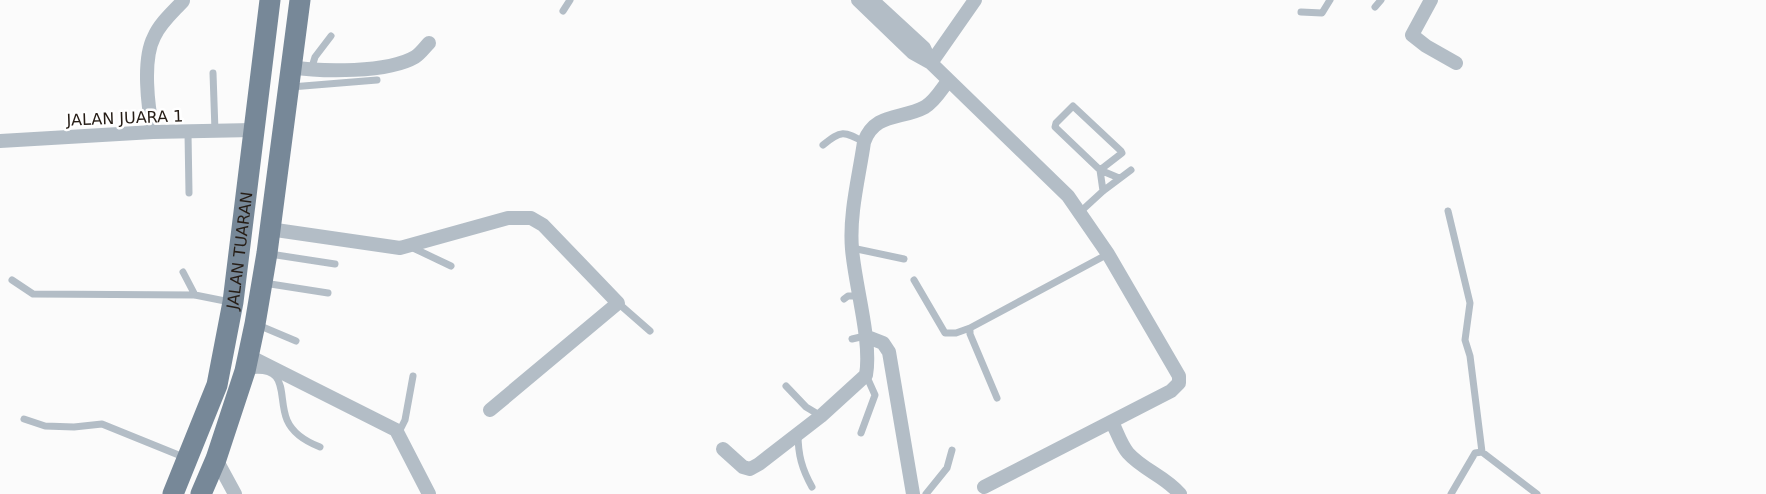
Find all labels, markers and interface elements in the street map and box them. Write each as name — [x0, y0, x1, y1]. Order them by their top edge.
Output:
street label: JALAN JUARA 1 — [65, 106, 184, 130]
street label: JALAN TUARAN — [222, 190, 256, 312]

